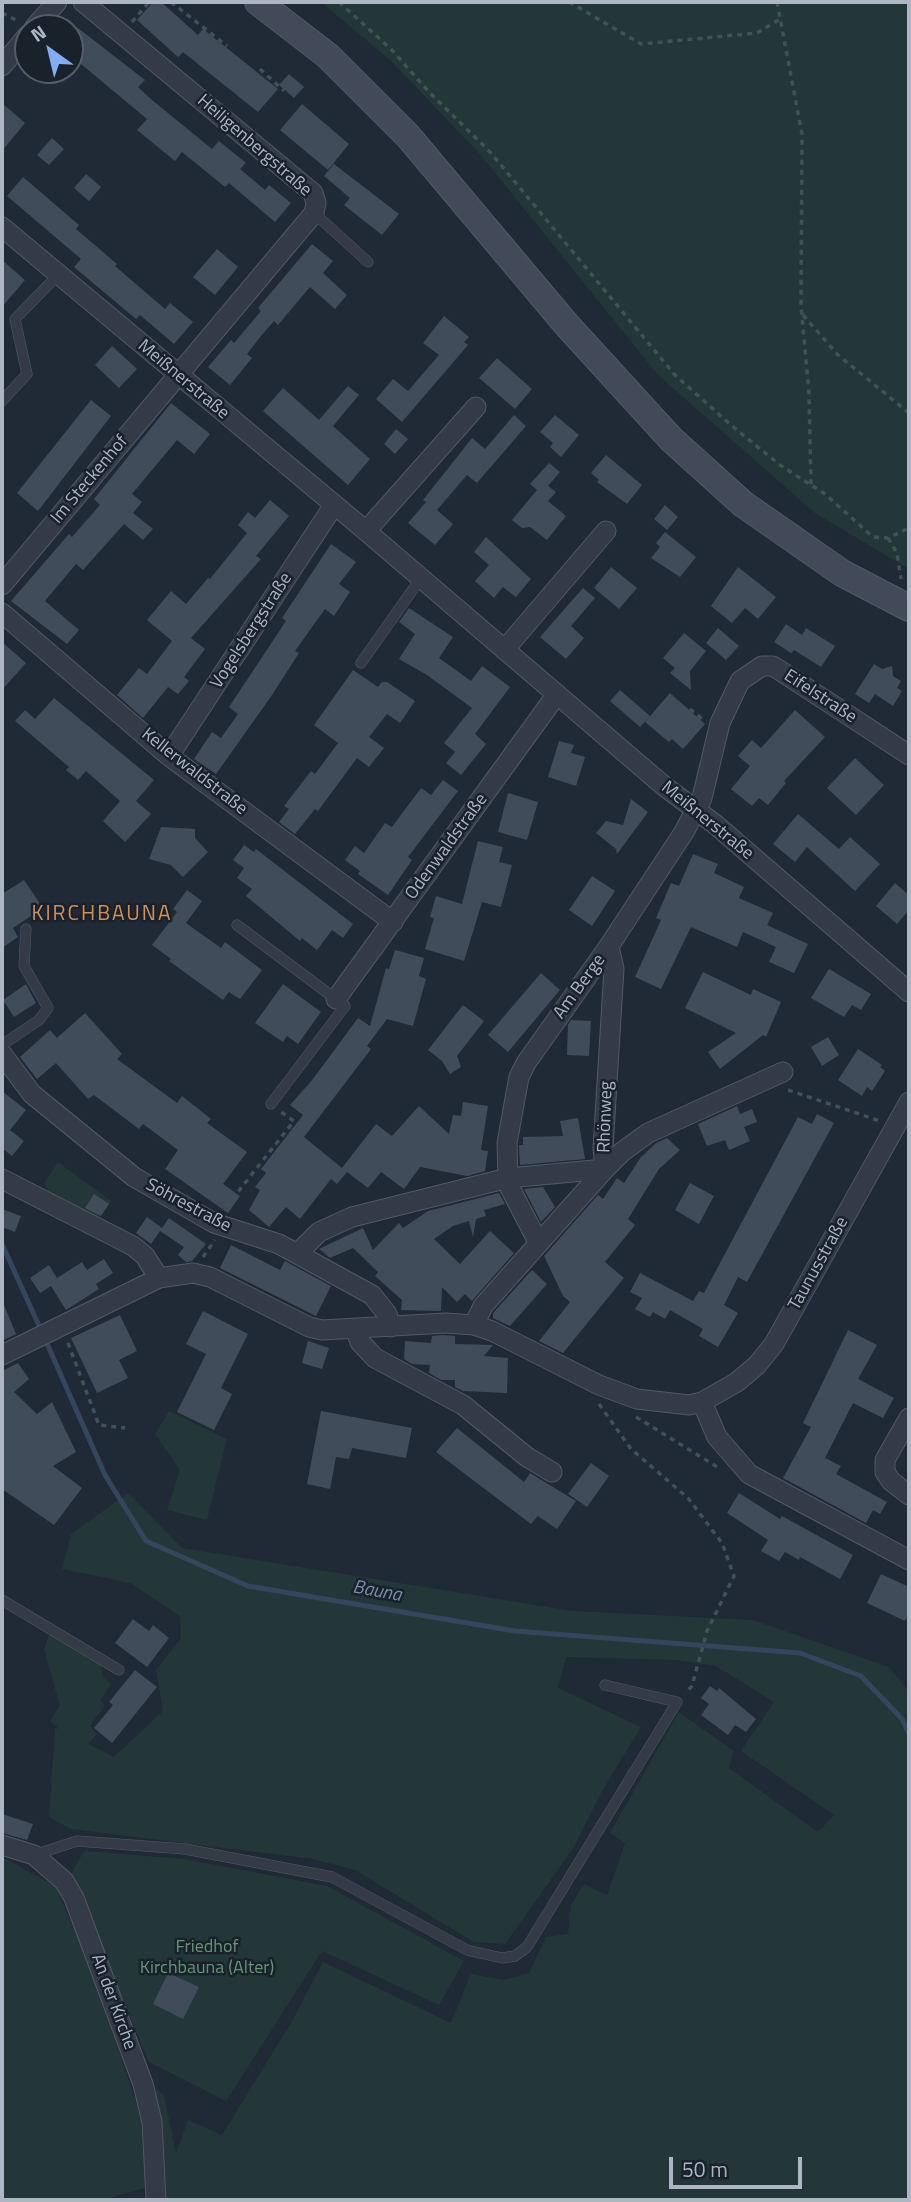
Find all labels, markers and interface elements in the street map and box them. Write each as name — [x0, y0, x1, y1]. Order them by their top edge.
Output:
north arrow — [14, 14, 84, 84]
text: N — [25, 17, 52, 49]
street label: Heiligenbergstraße — [192, 90, 316, 202]
street label: Meißnerstraße — [133, 335, 233, 425]
street label: Im Steckenhof — [47, 431, 133, 529]
street label: Vogelsbergstraße — [207, 569, 297, 693]
street label: Eifelstraße — [780, 666, 860, 728]
street label: Kellerwaldstraße — [137, 724, 251, 820]
street label: Meißnerstraße — [656, 777, 758, 865]
street label: Odenwaldstraße — [401, 790, 493, 904]
district label: KIRCHBAUNA — [33, 902, 171, 928]
street label: Am Berge — [549, 951, 611, 1023]
street label: Rhönweg — [594, 1081, 618, 1153]
street label: Söhrestraße — [142, 1175, 234, 1237]
street label: Taunusstraße — [784, 1214, 854, 1314]
water label: Bauna — [351, 1577, 403, 1607]
park label: Friedhof Kirchbauna (Alter) — [140, 1937, 274, 1980]
street label: An der Kirche — [86, 1951, 140, 2053]
scale bar — [673, 2142, 806, 2186]
text: 50 m — [682, 2153, 728, 2185]

